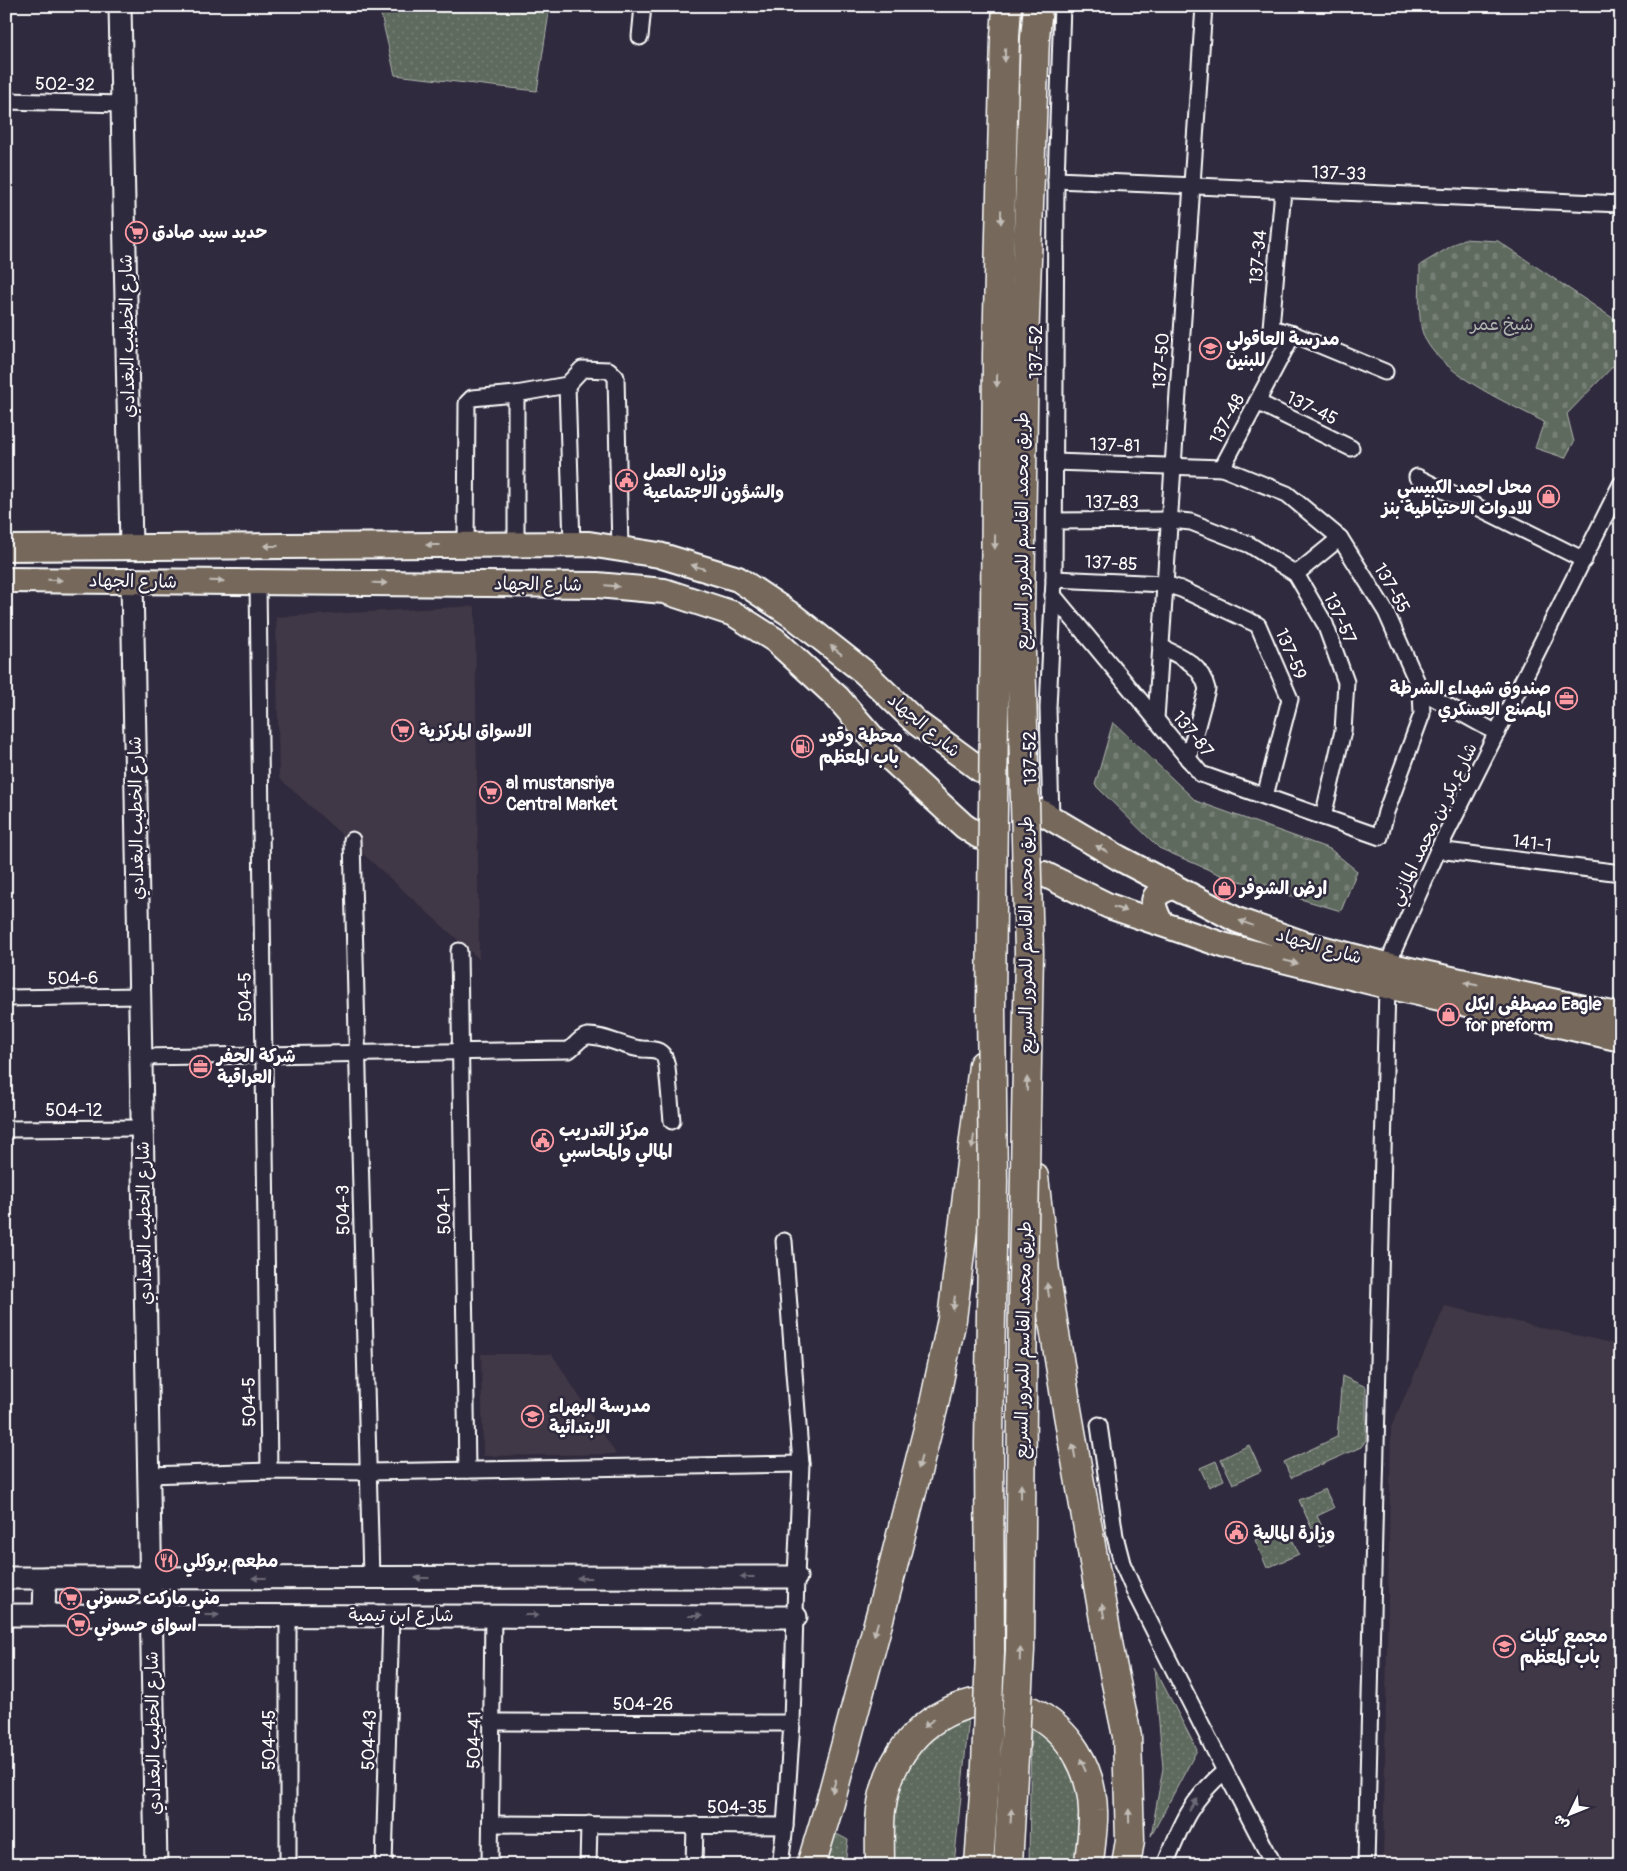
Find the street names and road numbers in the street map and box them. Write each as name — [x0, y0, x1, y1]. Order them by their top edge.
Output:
street label: 502-32 — [35, 72, 95, 97]
street label: 137-33 — [1311, 161, 1367, 186]
street label: 137-34 — [1245, 228, 1272, 285]
street label: شارع الخطيب البغدادي — [115, 254, 141, 418]
street label: 137-52 — [1025, 325, 1048, 379]
street label: 137-50 — [1148, 332, 1175, 390]
street label: 137-45 — [1282, 386, 1341, 431]
street label: 137-48 — [1205, 390, 1250, 448]
street label: طريق محمد القاسم للمرور السريع — [1011, 412, 1036, 650]
street label: 137-81 — [1089, 433, 1141, 458]
street label: 137-83 — [1085, 491, 1139, 514]
street label: 137-85 — [1084, 551, 1138, 576]
street label: 137-55 — [1368, 559, 1415, 617]
street label: شارع الجهاد — [89, 569, 177, 594]
street label: شارع الجهاد — [494, 572, 582, 597]
street label: 137-57 — [1318, 589, 1361, 648]
street label: 137-59 — [1270, 625, 1312, 683]
street label: شارع الجهاد — [883, 688, 965, 763]
street label: 137-87 — [1167, 707, 1218, 762]
street label: 137-52 — [1019, 731, 1042, 785]
street label: شارع الخطيب البغدادي — [124, 736, 150, 900]
street label: شارع بكر بن محمد المازني — [1384, 739, 1486, 911]
street label: طريق محمد القاسم للمرور السريع — [1015, 816, 1040, 1054]
street label: 141-1 — [1511, 830, 1553, 857]
street label: شارع الجهاد — [1273, 923, 1364, 970]
street label: 504-6 — [47, 967, 99, 990]
street label: 504-5 — [234, 972, 257, 1022]
street label: 504-12 — [45, 1099, 103, 1122]
street label: شارع الخطيب البغدادي — [132, 1141, 158, 1305]
street label: 504-3 — [332, 1185, 355, 1235]
street label: 504-1 — [433, 1187, 456, 1235]
street label: طريق محمد القاسم للمرور السريع — [1010, 1221, 1039, 1459]
street label: 504-5 — [238, 1377, 261, 1427]
street label: شارع ابن تيمية — [348, 1604, 454, 1627]
street label: شارع الخطيب البغدادي — [141, 1651, 167, 1815]
street label: 504-26 — [613, 1693, 673, 1716]
street label: 504-43 — [357, 1709, 382, 1771]
street label: 504-45 — [258, 1710, 281, 1770]
street label: 504-41 — [462, 1711, 487, 1769]
street label: 504-35 — [707, 1796, 767, 1819]

